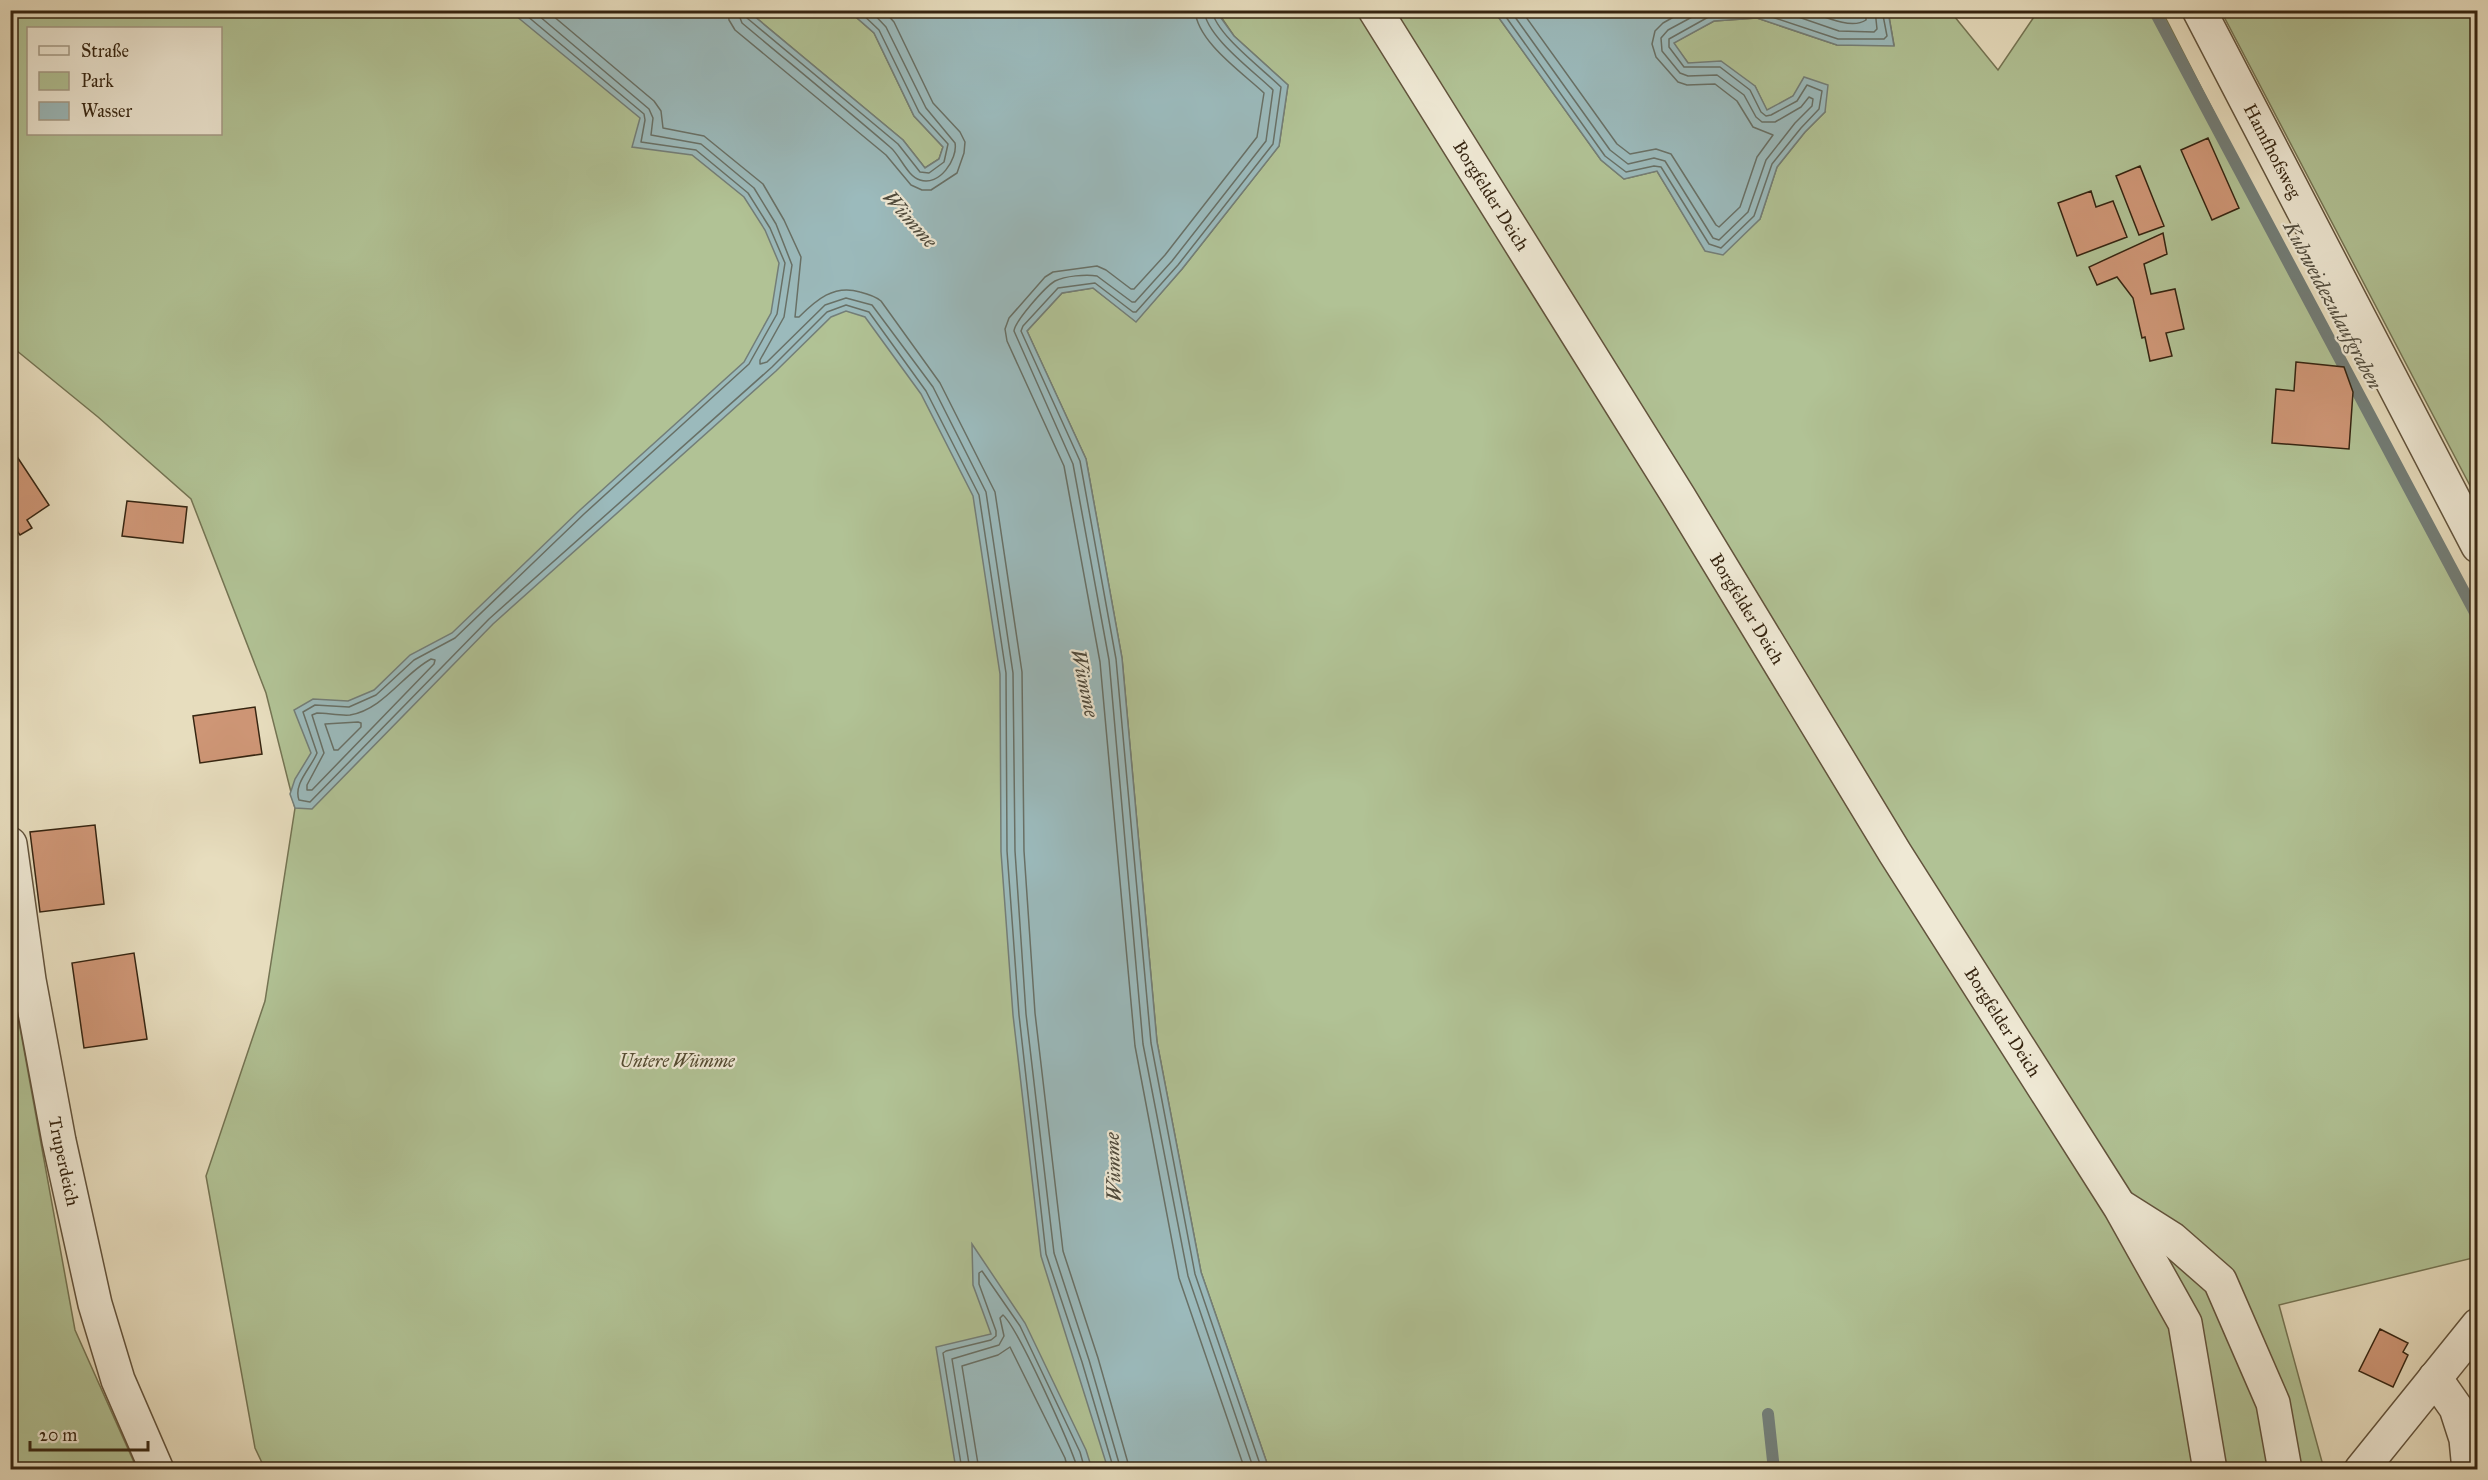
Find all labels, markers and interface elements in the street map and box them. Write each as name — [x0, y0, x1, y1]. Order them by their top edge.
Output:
legend — [27, 27, 222, 135]
text: Straße — [81, 40, 129, 62]
text: Park — [81, 70, 114, 92]
text: Wasser — [81, 100, 132, 122]
street label: Hamfhofsweg — [2239, 100, 2306, 203]
street label: Borgfelder Deich — [1448, 137, 1534, 255]
water label: Wümme — [878, 185, 942, 253]
water label: Kuhweidezulaufgraben — [2278, 216, 2388, 394]
street label: Borgfelder Deich — [1705, 549, 1789, 668]
water label: Wümme — [1066, 647, 1104, 720]
street label: Borgfelder Deich — [1960, 963, 2046, 1081]
park label: Untere Wümme — [619, 1050, 736, 1072]
street label: Truperdeich — [44, 1115, 84, 1208]
water label: Wümme — [1100, 1132, 1126, 1202]
scale bar — [30, 1414, 148, 1452]
text: 20 m — [39, 1424, 77, 1446]

